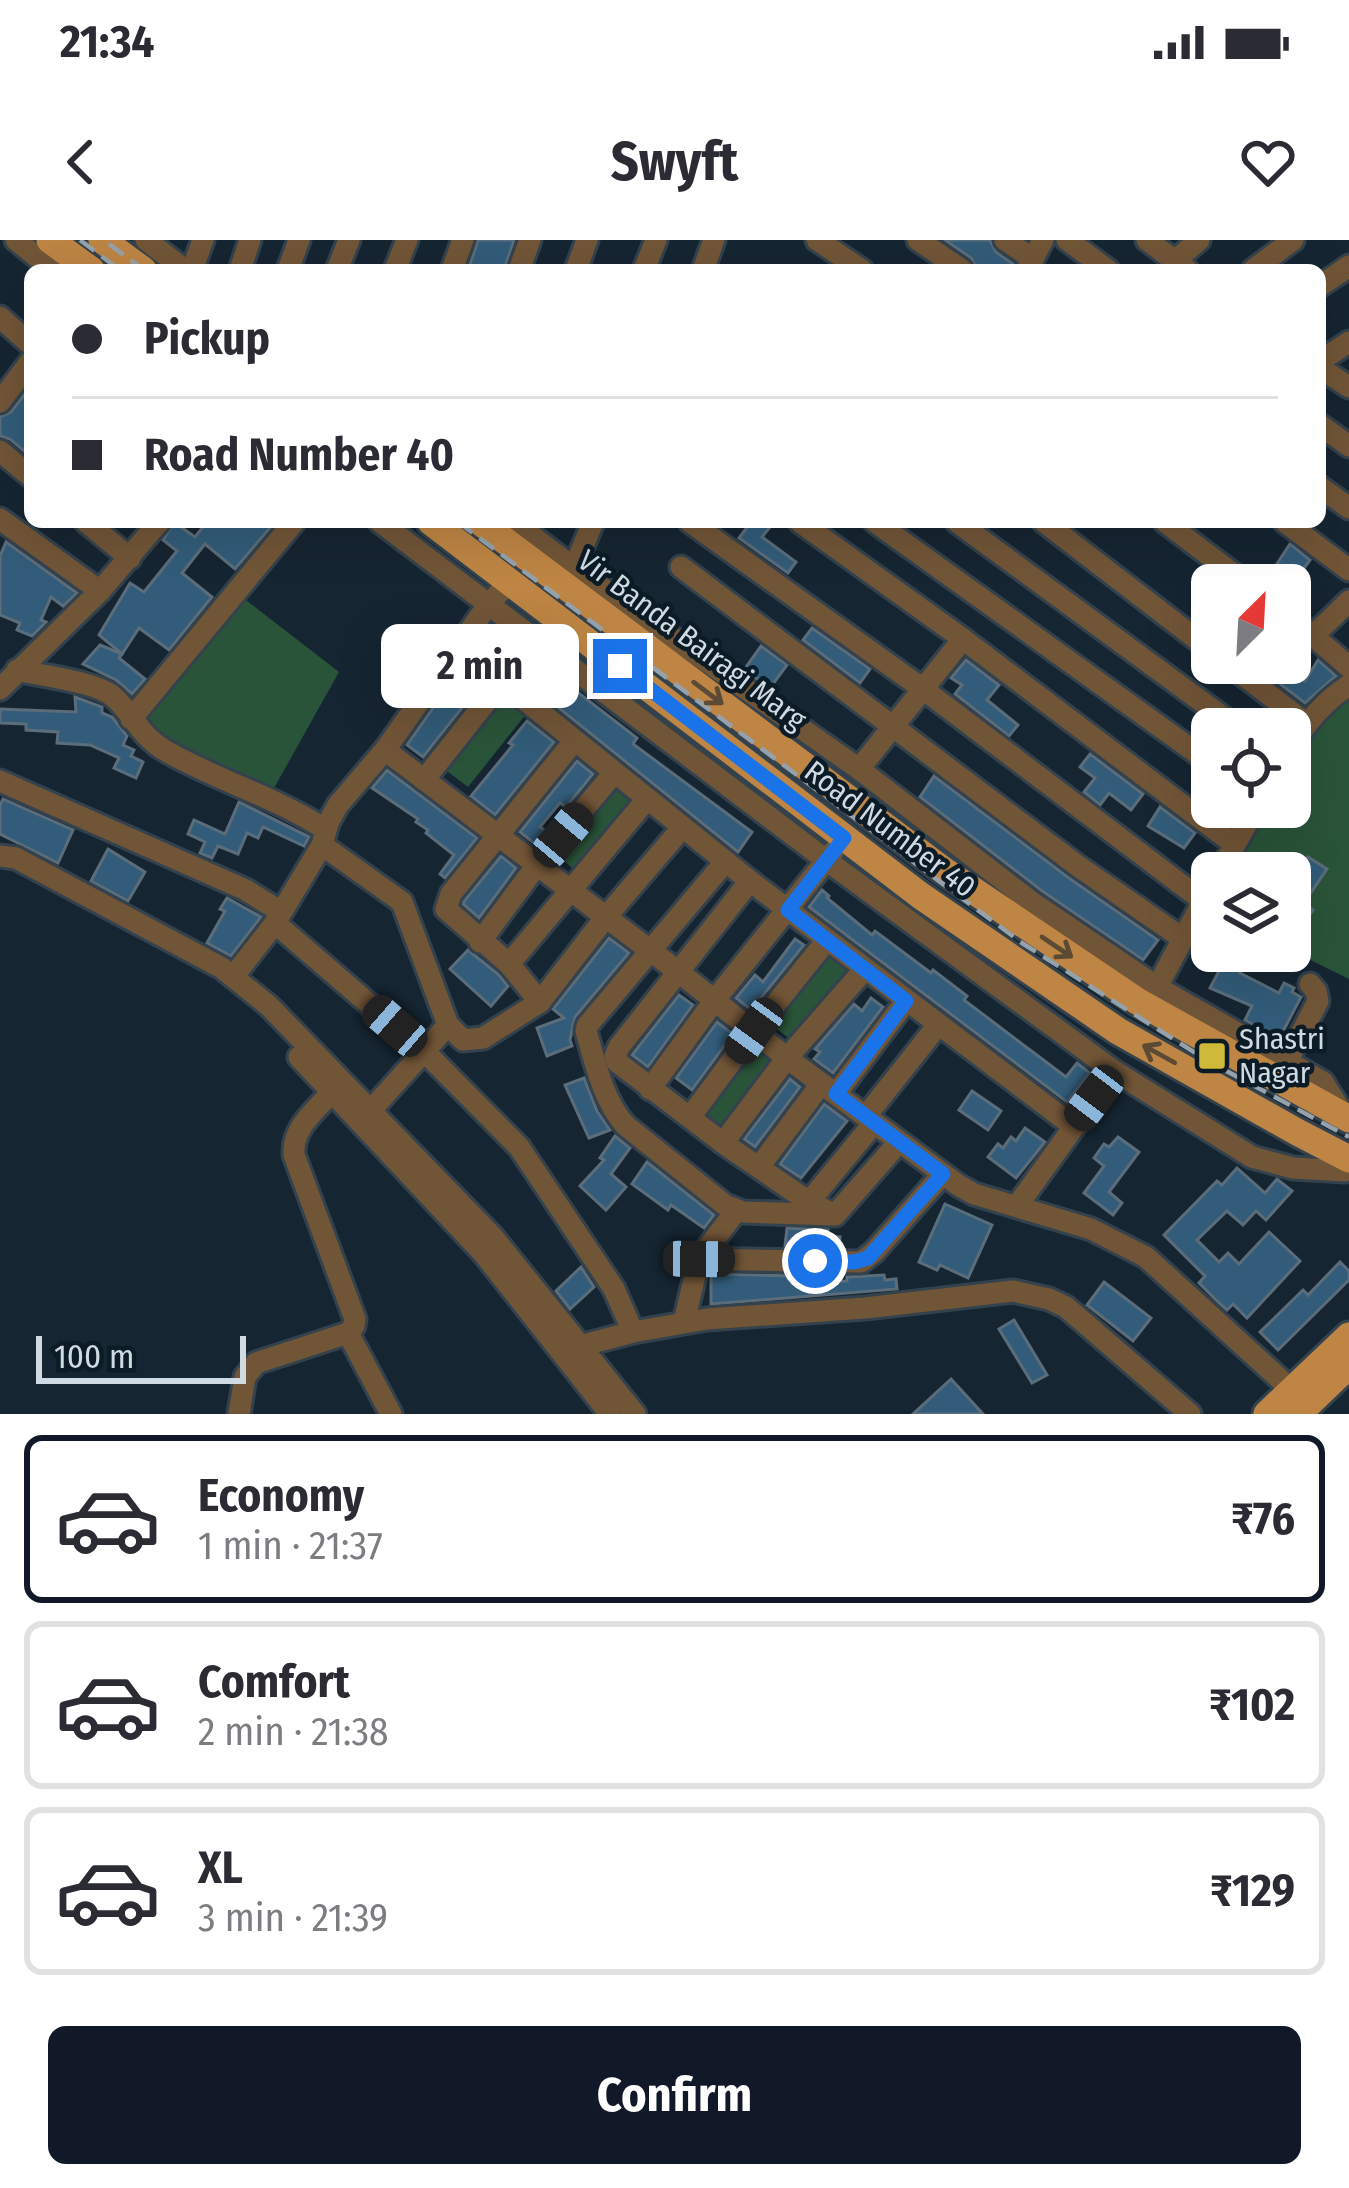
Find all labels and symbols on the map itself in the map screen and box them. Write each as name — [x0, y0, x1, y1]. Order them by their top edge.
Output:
street label: Vir Banda Bairagi Marg — [571, 542, 814, 738]
north arrow — [1191, 564, 1311, 684]
callout: 2 min — [380, 624, 578, 708]
route end — [593, 639, 647, 693]
one-way arrow — [691, 680, 724, 705]
street label: Road Number 40 — [797, 753, 983, 905]
car — [526, 796, 600, 874]
one-way arrow — [1040, 934, 1074, 959]
car — [356, 989, 434, 1063]
car — [718, 991, 790, 1071]
place label: Shastri Nagar — [1239, 1021, 1325, 1091]
marker: Shastri Nagar — [1196, 1040, 1228, 1072]
one-way arrow — [1142, 1042, 1177, 1066]
car — [1058, 1058, 1130, 1138]
route start — [788, 1234, 842, 1288]
car — [663, 1240, 735, 1278]
scale bar — [36, 1330, 246, 1383]

